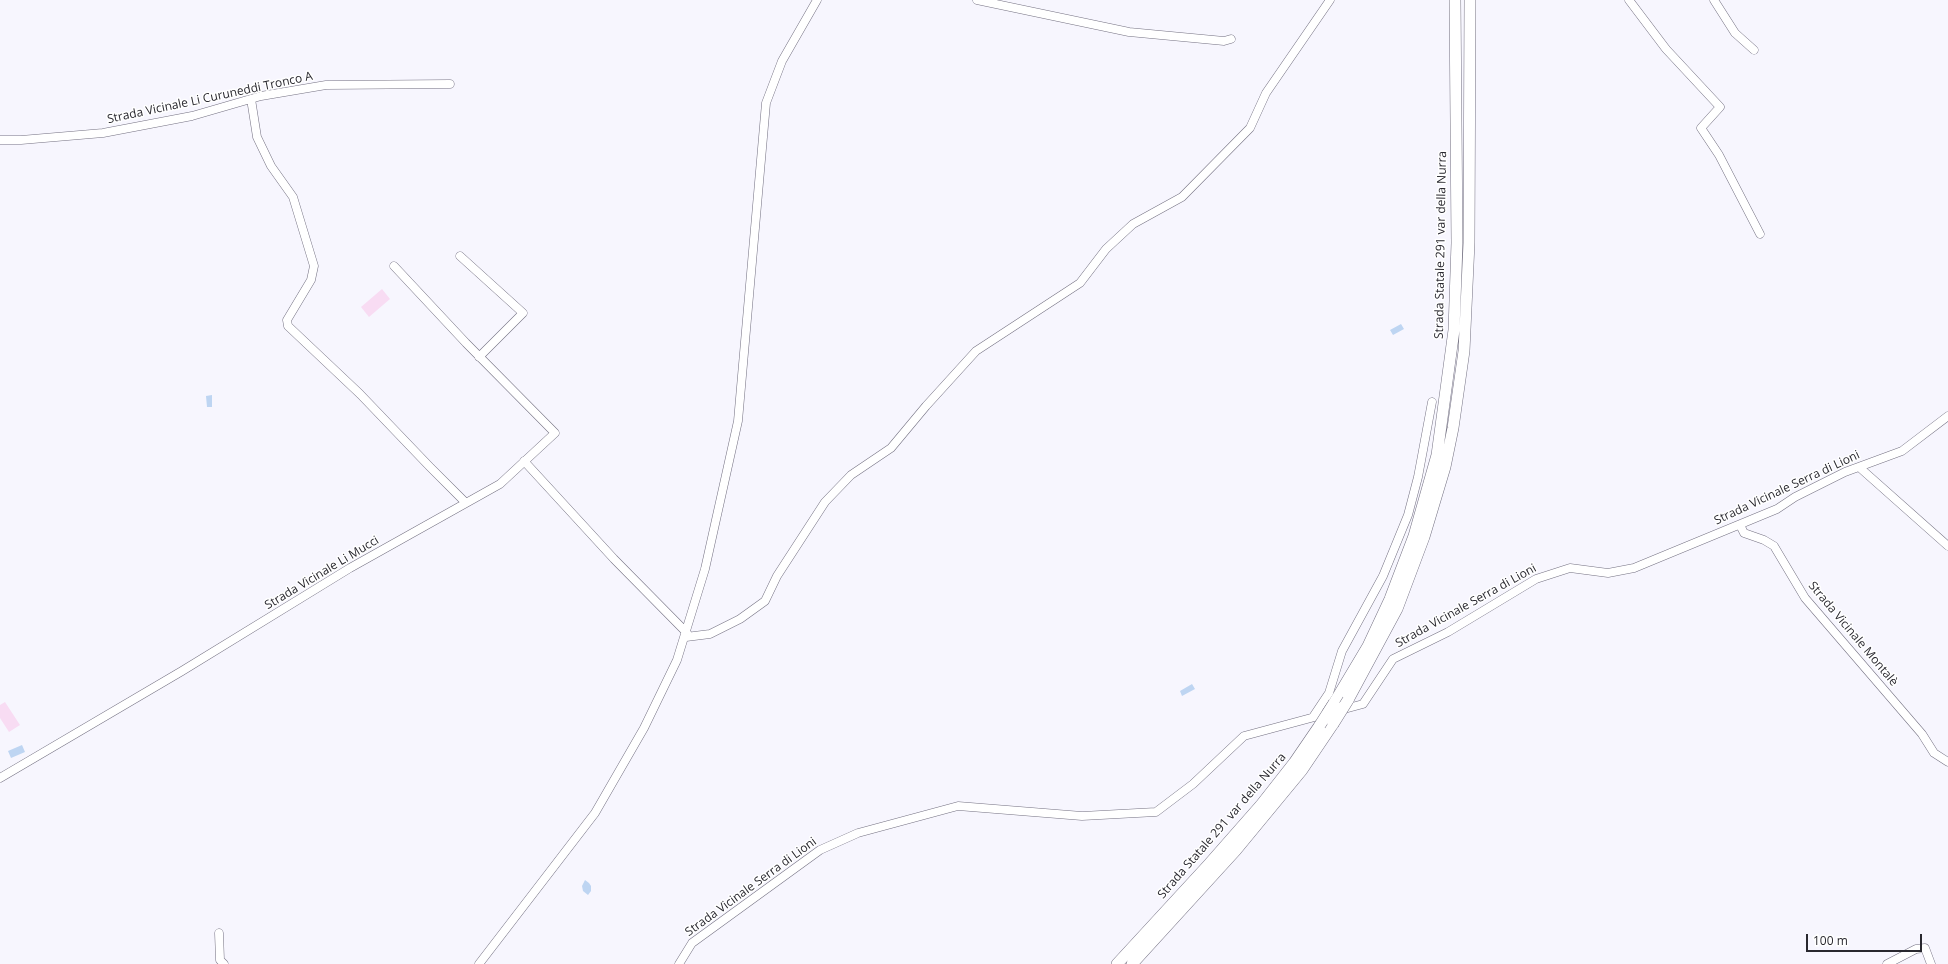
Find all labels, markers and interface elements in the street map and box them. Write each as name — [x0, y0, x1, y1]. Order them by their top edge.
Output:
street label: Strada Vicinale Li Curuneddi Tronco A — [106, 69, 314, 127]
street label: Strada Statale 291 var della Nurra — [1432, 151, 1450, 339]
street label: Strada Vicinale Serra di Lioni — [1712, 448, 1862, 528]
street label: Strada Vicinale Li Mucci — [262, 533, 382, 613]
street label: Strada Vicinale Serra di Lioni — [1393, 561, 1539, 651]
street label: Strada Vicinale Montalè — [1805, 579, 1901, 689]
street label: Strada Statale 291 var della Nurra — [1155, 750, 1289, 902]
street label: Strada Vicinale Serra di Lioni — [683, 835, 819, 939]
scale bar — [1808, 926, 1924, 952]
text: 100 m — [1813, 932, 1848, 949]

